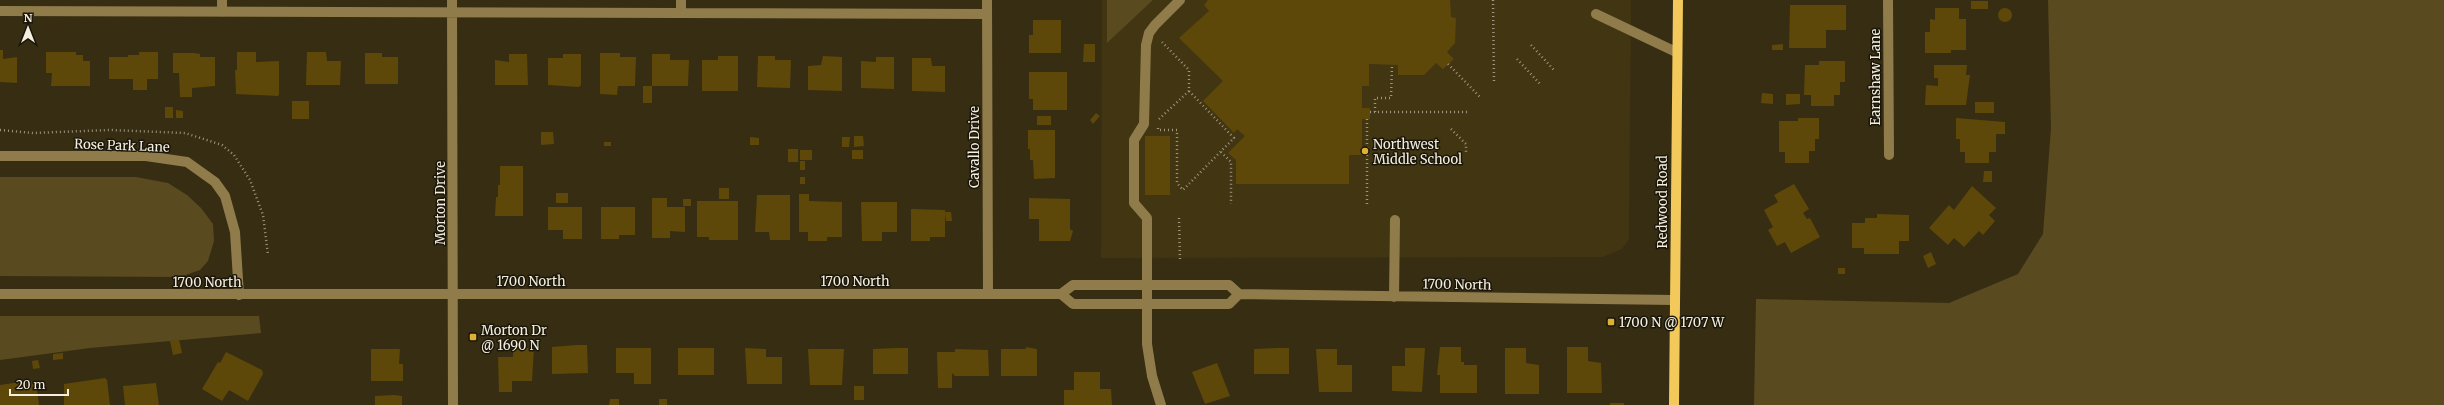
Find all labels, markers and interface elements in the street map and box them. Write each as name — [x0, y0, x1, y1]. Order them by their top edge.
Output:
north arrow — [8, 8, 48, 48]
text: N — [24, 11, 33, 25]
street label: Earnshaw Lane — [1867, 28, 1884, 125]
street label: Cavallo Drive — [966, 106, 983, 188]
street label: Rose Park Lane — [74, 135, 170, 156]
place label: Northwest Middle School — [1373, 136, 1462, 168]
marker: Northwest Middle School — [1360, 146, 1370, 156]
street label: Redwood Road — [1654, 155, 1671, 249]
street label: Morton Drive — [432, 161, 449, 245]
street label: 1700 North — [496, 273, 566, 290]
street label: 1700 North — [820, 273, 890, 290]
street label: 1700 North — [172, 274, 242, 291]
street label: 1700 North — [1422, 275, 1492, 294]
place label: 1700 N @ 1707 W — [1619, 314, 1725, 331]
marker: 1700 N @ 1707 W — [1606, 317, 1616, 327]
place label: Morton Dr @ 1690 N — [481, 322, 547, 354]
marker: Morton Dr @ 1690 N — [468, 332, 478, 342]
scale bar — [10, 371, 68, 397]
text: 20 m — [16, 377, 45, 392]

